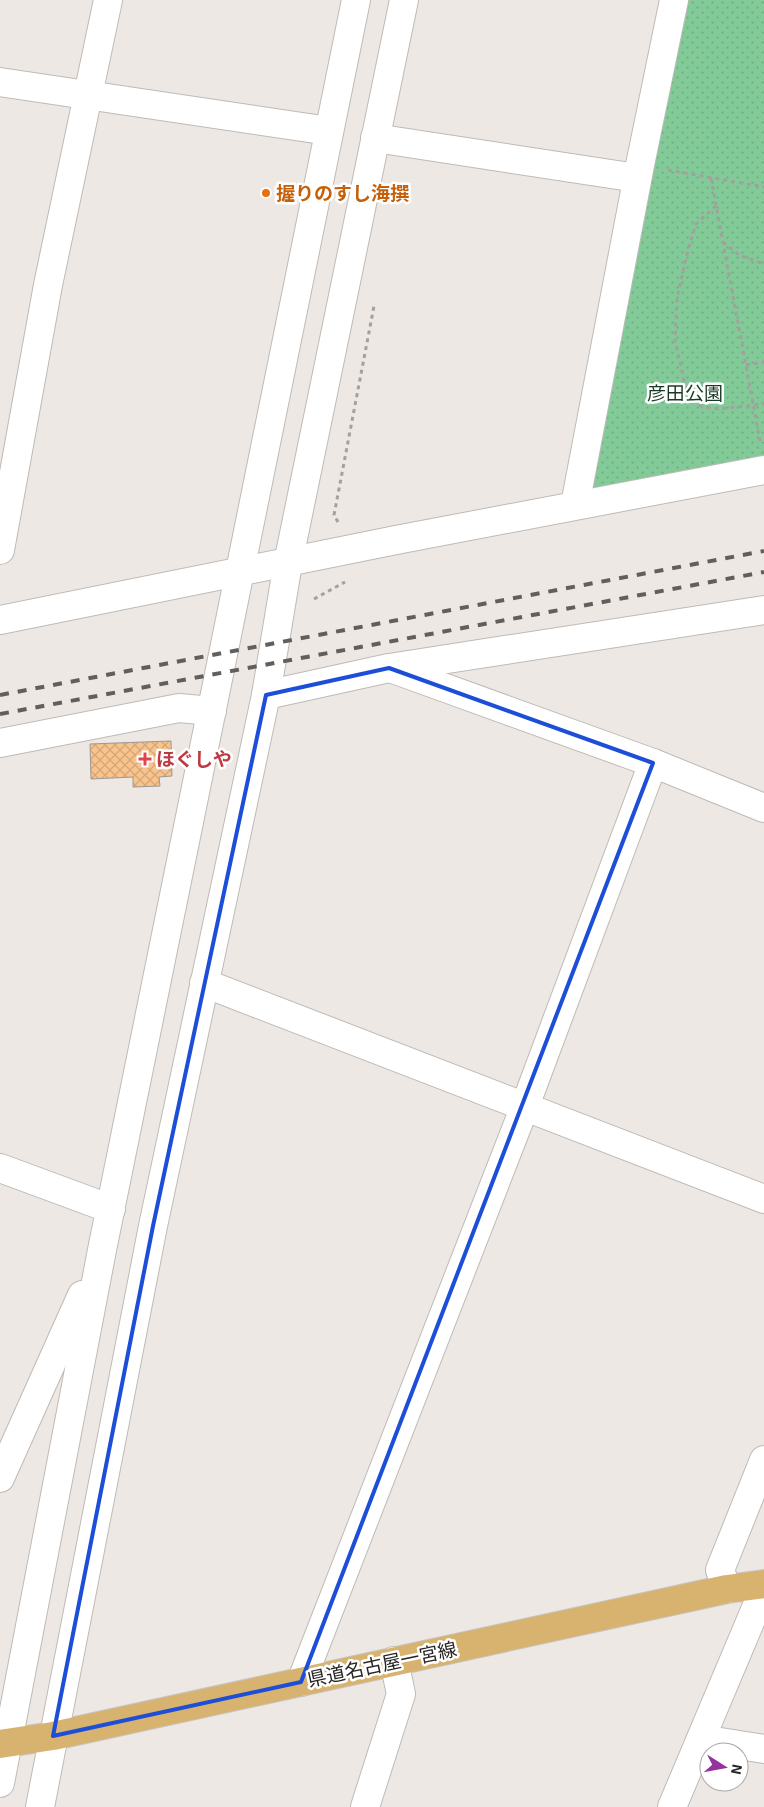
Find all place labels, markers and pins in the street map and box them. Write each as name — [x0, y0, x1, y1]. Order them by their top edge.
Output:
place label: 握りのすし海撰 — [276, 181, 409, 204]
marker: 握りのすし海撰 — [260, 187, 272, 199]
place label: ほぐしや — [156, 747, 232, 770]
marker: ほぐしや — [138, 752, 152, 766]

